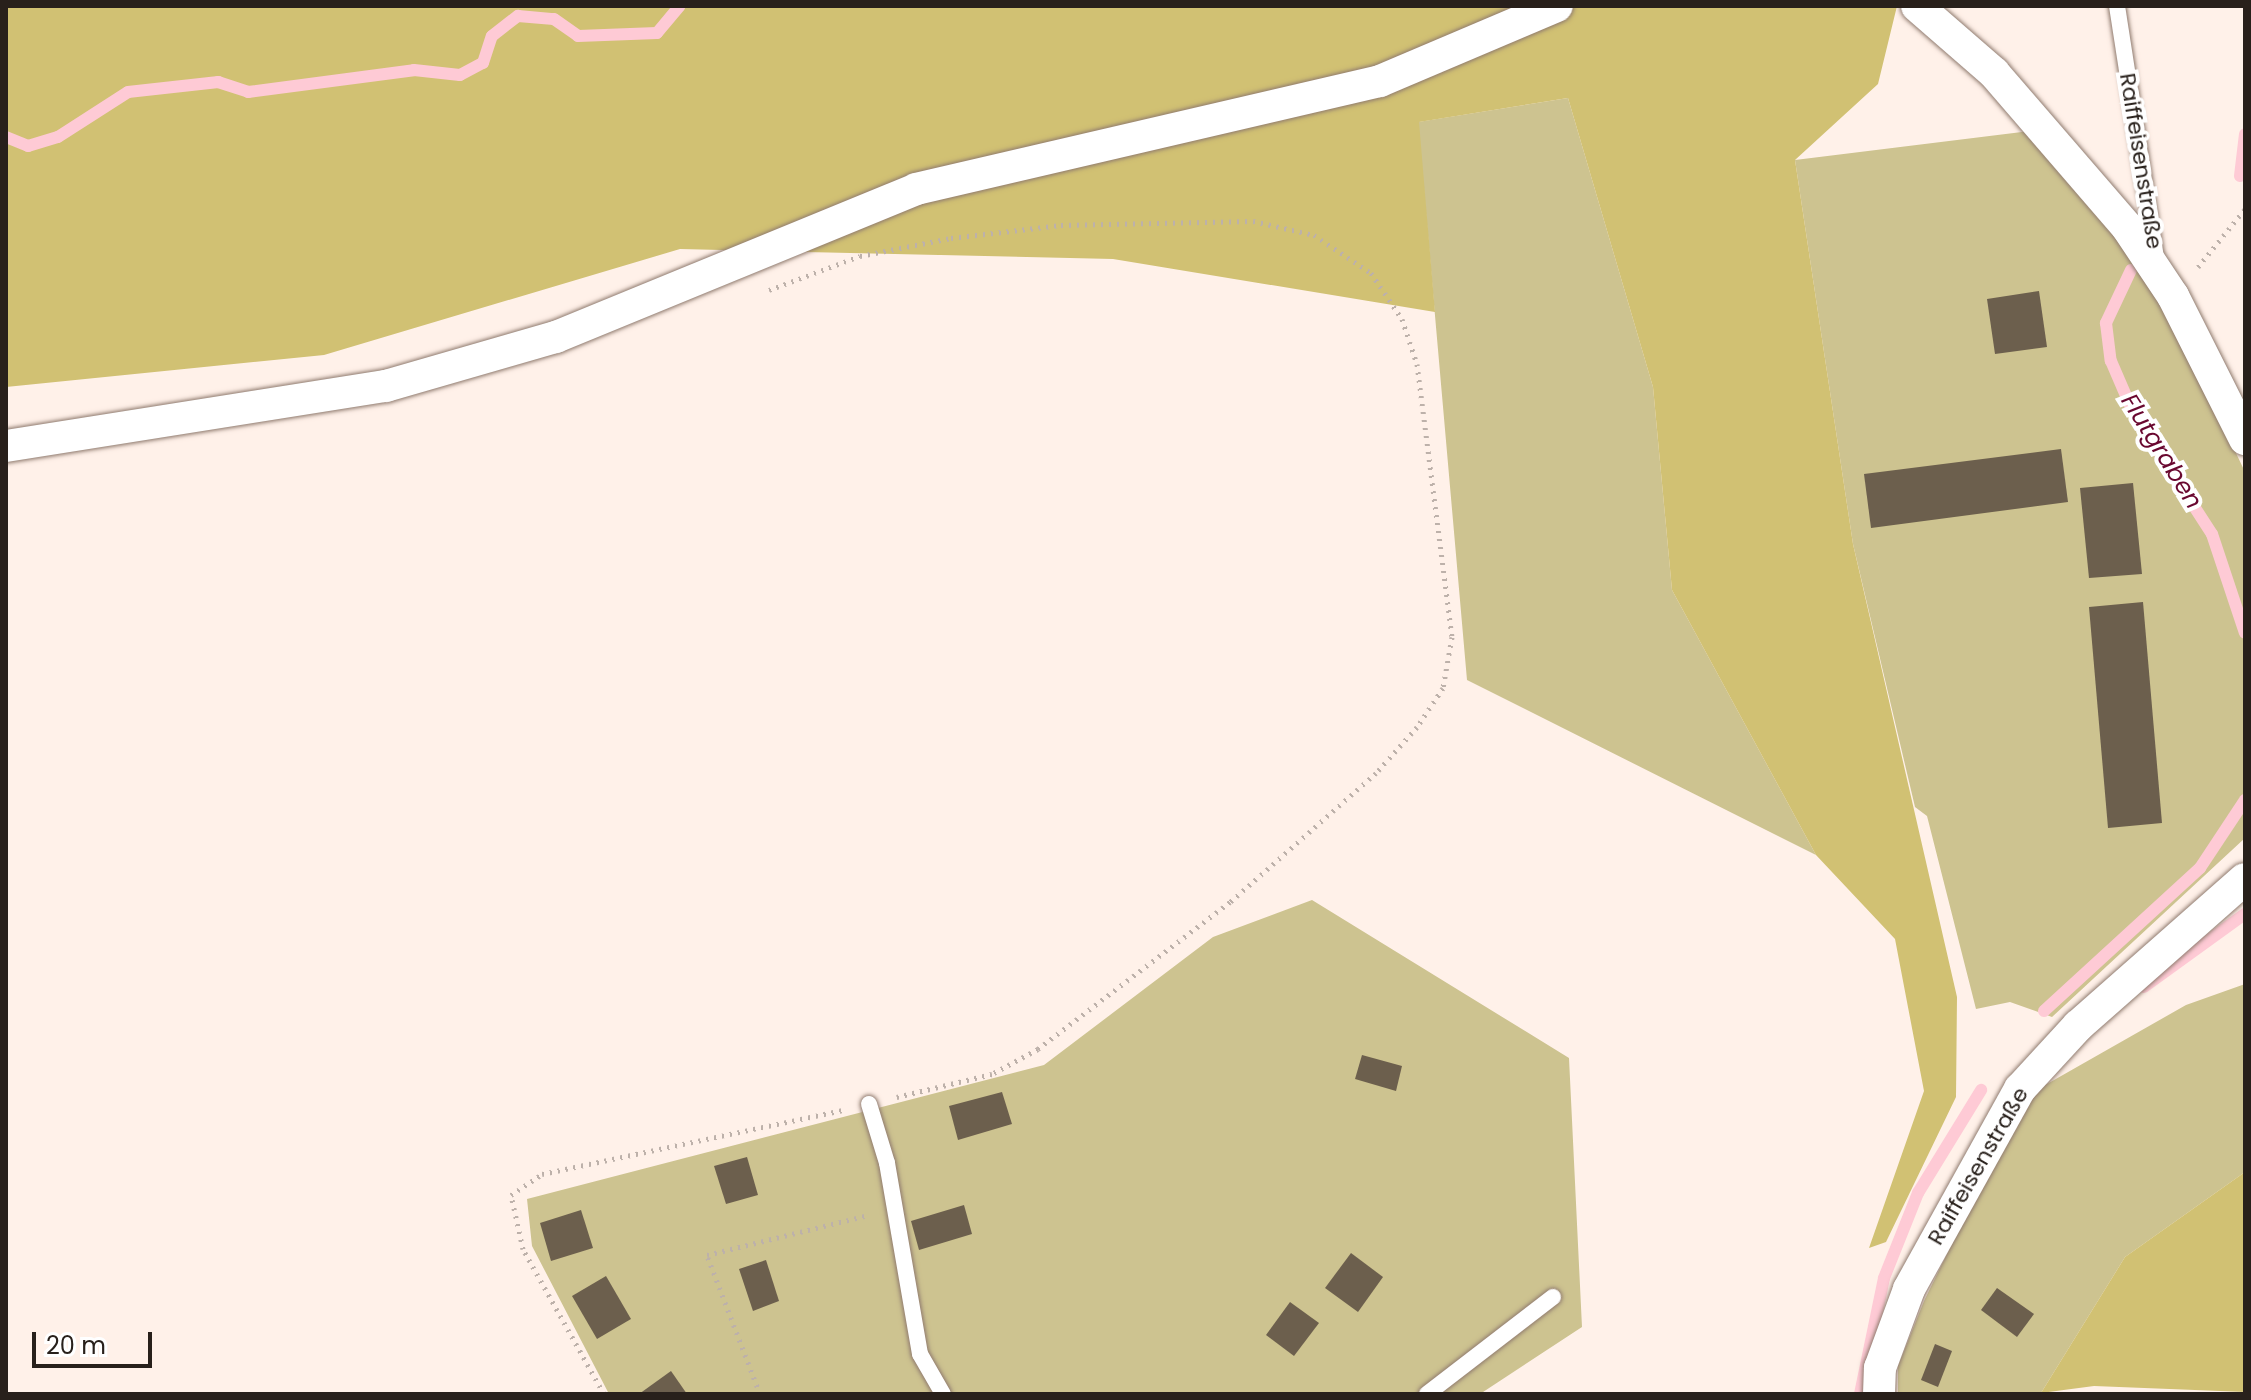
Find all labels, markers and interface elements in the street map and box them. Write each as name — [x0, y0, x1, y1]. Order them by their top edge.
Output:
street label: Raiffeisenstraße — [2114, 71, 2168, 251]
water label: Flutgraben — [2115, 388, 2209, 514]
street label: Raiffeisenstraße — [1922, 1083, 2034, 1249]
scale bar — [36, 1316, 156, 1366]
text: 20 m — [46, 1329, 106, 1362]

